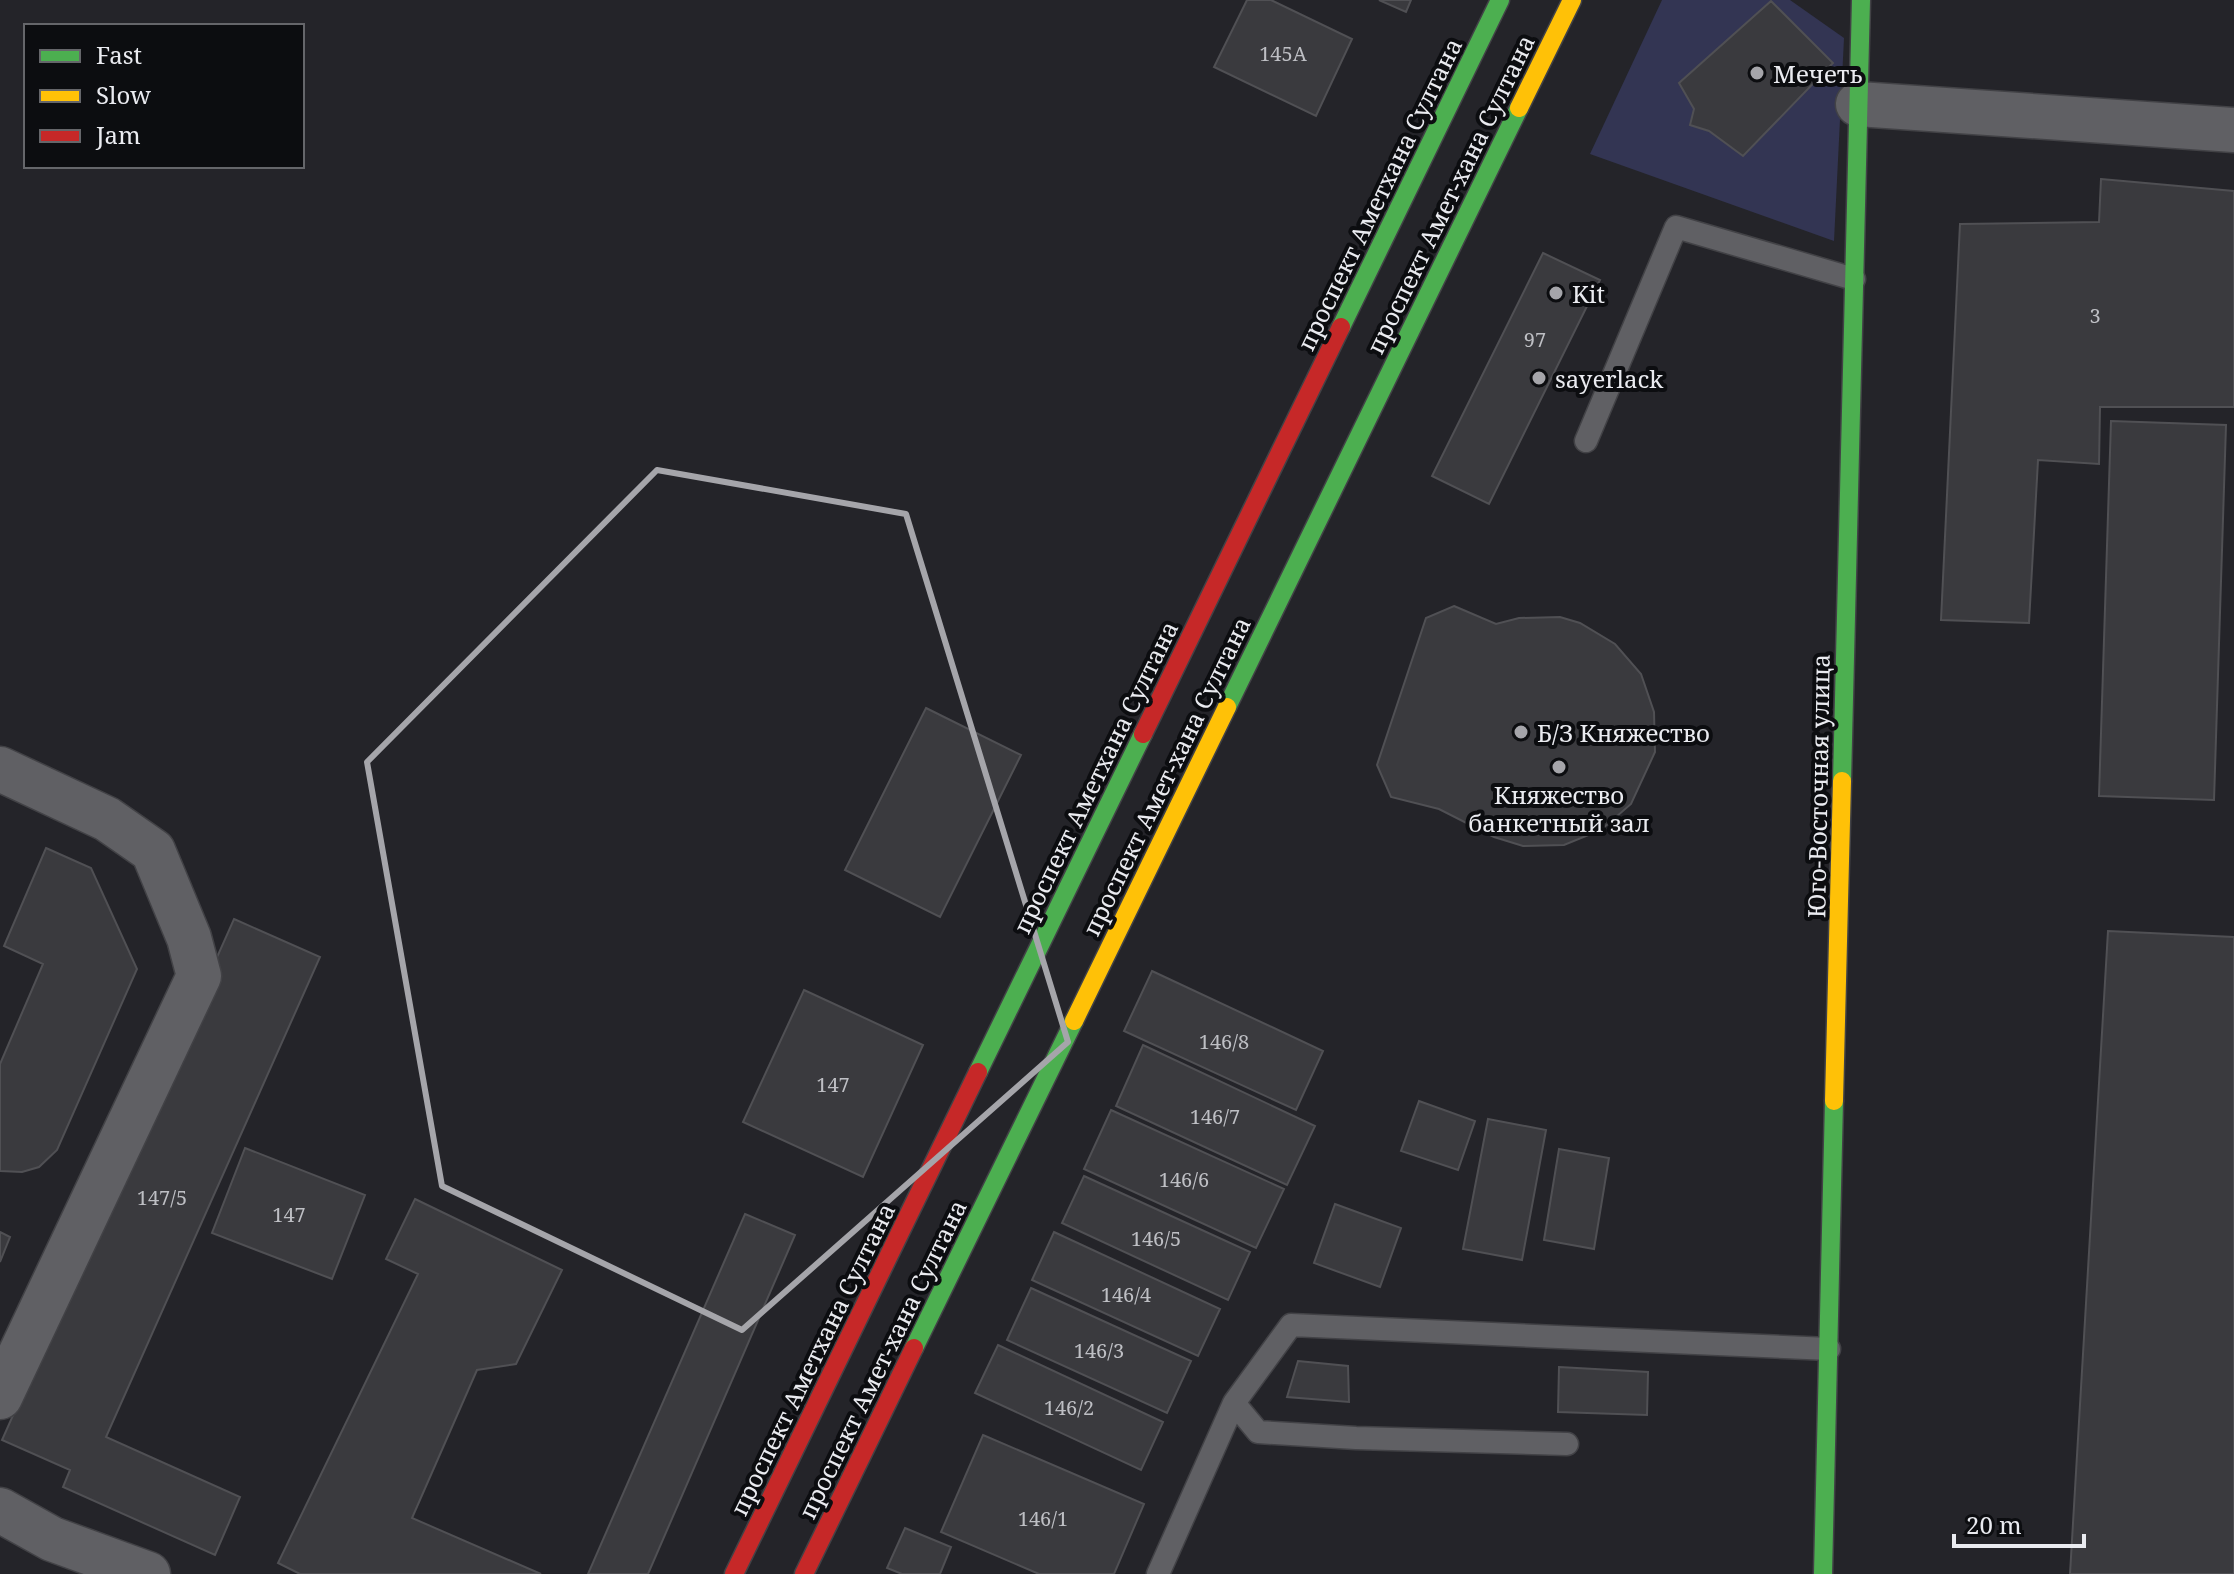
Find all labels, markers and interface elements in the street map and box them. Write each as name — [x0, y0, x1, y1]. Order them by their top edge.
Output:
legend — [24, 24, 304, 168]
street label: проспект Амет-хана Султана — [1358, 29, 1542, 359]
street label: проспект Аметхана Султана — [1289, 32, 1469, 356]
text: Fast — [96, 38, 142, 71]
house number: 145А — [1259, 40, 1308, 67]
place label: Мечеть — [1773, 57, 1862, 90]
marker: Мечеть — [1748, 64, 1766, 82]
text: Slow — [96, 78, 151, 111]
text: Jam — [95, 118, 141, 151]
place label: Kit — [1572, 277, 1605, 310]
marker: Kit — [1547, 284, 1565, 302]
house number: 3 — [2089, 302, 2101, 329]
house number: 97 — [1524, 326, 1546, 353]
place label: sayerlack — [1555, 362, 1664, 395]
marker: sayerlack — [1530, 369, 1548, 387]
street label: проспект Амет-хана Султана — [1074, 611, 1258, 941]
street label: проспект Аметхана Султана — [1005, 615, 1185, 939]
street label: Юго-Восточная улица — [1799, 654, 1837, 918]
place label: Б/З Княжество — [1537, 716, 1710, 749]
marker: Б/З Княжество — [1512, 723, 1530, 741]
marker: Княжество банкетный зал — [1550, 758, 1568, 776]
place label: Княжество банкетный зал — [1468, 778, 1650, 839]
house number: 146/8 — [1199, 1028, 1249, 1055]
house number: 147 — [816, 1071, 850, 1098]
house number: 146/7 — [1190, 1103, 1240, 1130]
house number: 146/6 — [1159, 1166, 1209, 1193]
house number: 147/5 — [137, 1184, 187, 1211]
street label: проспект Амет-хана Султана — [790, 1194, 974, 1524]
street label: проспект Аметхана Султана — [722, 1197, 902, 1521]
house number: 147 — [272, 1201, 306, 1228]
house number: 146/5 — [1131, 1225, 1181, 1252]
house number: 146/4 — [1101, 1281, 1151, 1308]
house number: 146/3 — [1074, 1337, 1124, 1364]
house number: 146/2 — [1044, 1394, 1094, 1421]
scale bar — [1954, 1498, 2084, 1548]
house number: 146/1 — [1018, 1505, 1068, 1532]
text: 20 m — [1966, 1508, 2022, 1541]

